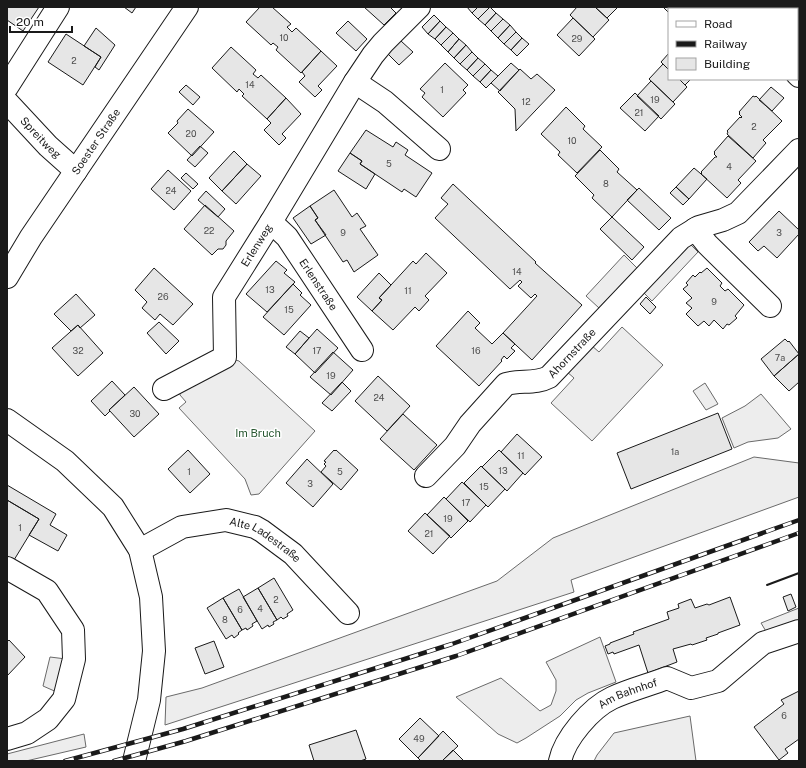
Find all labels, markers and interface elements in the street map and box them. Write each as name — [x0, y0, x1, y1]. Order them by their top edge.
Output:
scale bar — [10, 8, 72, 34]
legend — [668, 8, 798, 80]
text: 20 m — [16, 15, 44, 29]
text: Road — [704, 17, 732, 31]
house number: 10 — [279, 32, 289, 43]
house number: 29 — [572, 33, 583, 44]
text: Railway — [704, 37, 748, 51]
house number: 2 — [71, 55, 77, 66]
text: Building — [704, 57, 750, 71]
house number: 14 — [245, 79, 255, 90]
house number: 1 — [440, 84, 444, 95]
house number: 19 — [650, 94, 660, 105]
house number: 12 — [521, 96, 531, 107]
street label: Soester Straße — [69, 106, 122, 177]
house number: 21 — [634, 107, 644, 118]
street label: Spreitweg — [18, 114, 64, 161]
house number: 2 — [751, 121, 757, 132]
house number: 20 — [186, 128, 197, 139]
house number: 10 — [567, 135, 577, 146]
house number: 5 — [386, 158, 392, 169]
house number: 4 — [726, 161, 732, 172]
house number: 8 — [603, 178, 609, 189]
house number: 24 — [165, 185, 177, 196]
street label: Erlenweg — [239, 222, 274, 269]
house number: 22 — [204, 225, 214, 236]
house number: 9 — [340, 227, 346, 238]
house number: 3 — [776, 227, 782, 238]
street label: Erlenstraße — [297, 257, 340, 313]
house number: 14 — [512, 266, 522, 277]
house number: 13 — [265, 284, 275, 295]
house number: 11 — [404, 285, 412, 296]
house number: 26 — [158, 291, 169, 302]
house number: 9 — [711, 296, 717, 307]
house number: 15 — [284, 304, 294, 315]
street label: Ahornstraße — [545, 326, 598, 380]
house number: 32 — [72, 345, 84, 356]
house number: 17 — [312, 345, 322, 356]
house number: 16 — [471, 345, 481, 356]
house number: 7a — [775, 352, 785, 363]
house number: 19 — [326, 370, 336, 381]
house number: 24 — [373, 392, 385, 403]
house number: 30 — [129, 408, 141, 419]
park label: Im Bruch — [235, 427, 281, 439]
house number: 1a — [671, 446, 679, 457]
house number: 11 — [517, 450, 525, 461]
house number: 13 — [498, 465, 508, 476]
house number: 1 — [187, 466, 191, 477]
house number: 5 — [337, 466, 343, 477]
house number: 3 — [307, 478, 313, 489]
house number: 15 — [479, 481, 489, 492]
house number: 17 — [461, 497, 471, 508]
house number: 19 — [443, 513, 453, 524]
street label: Alte Ladestraße — [228, 515, 303, 565]
house number: 1 — [18, 522, 22, 533]
house number: 21 — [424, 528, 434, 539]
house number: 2 — [273, 594, 279, 605]
house number: 4 — [257, 603, 263, 614]
house number: 6 — [237, 604, 243, 615]
house number: 8 — [222, 614, 228, 625]
street label: Am Bahnhof — [596, 676, 659, 711]
house number: 6 — [781, 710, 787, 721]
house number: 49 — [413, 733, 425, 744]

